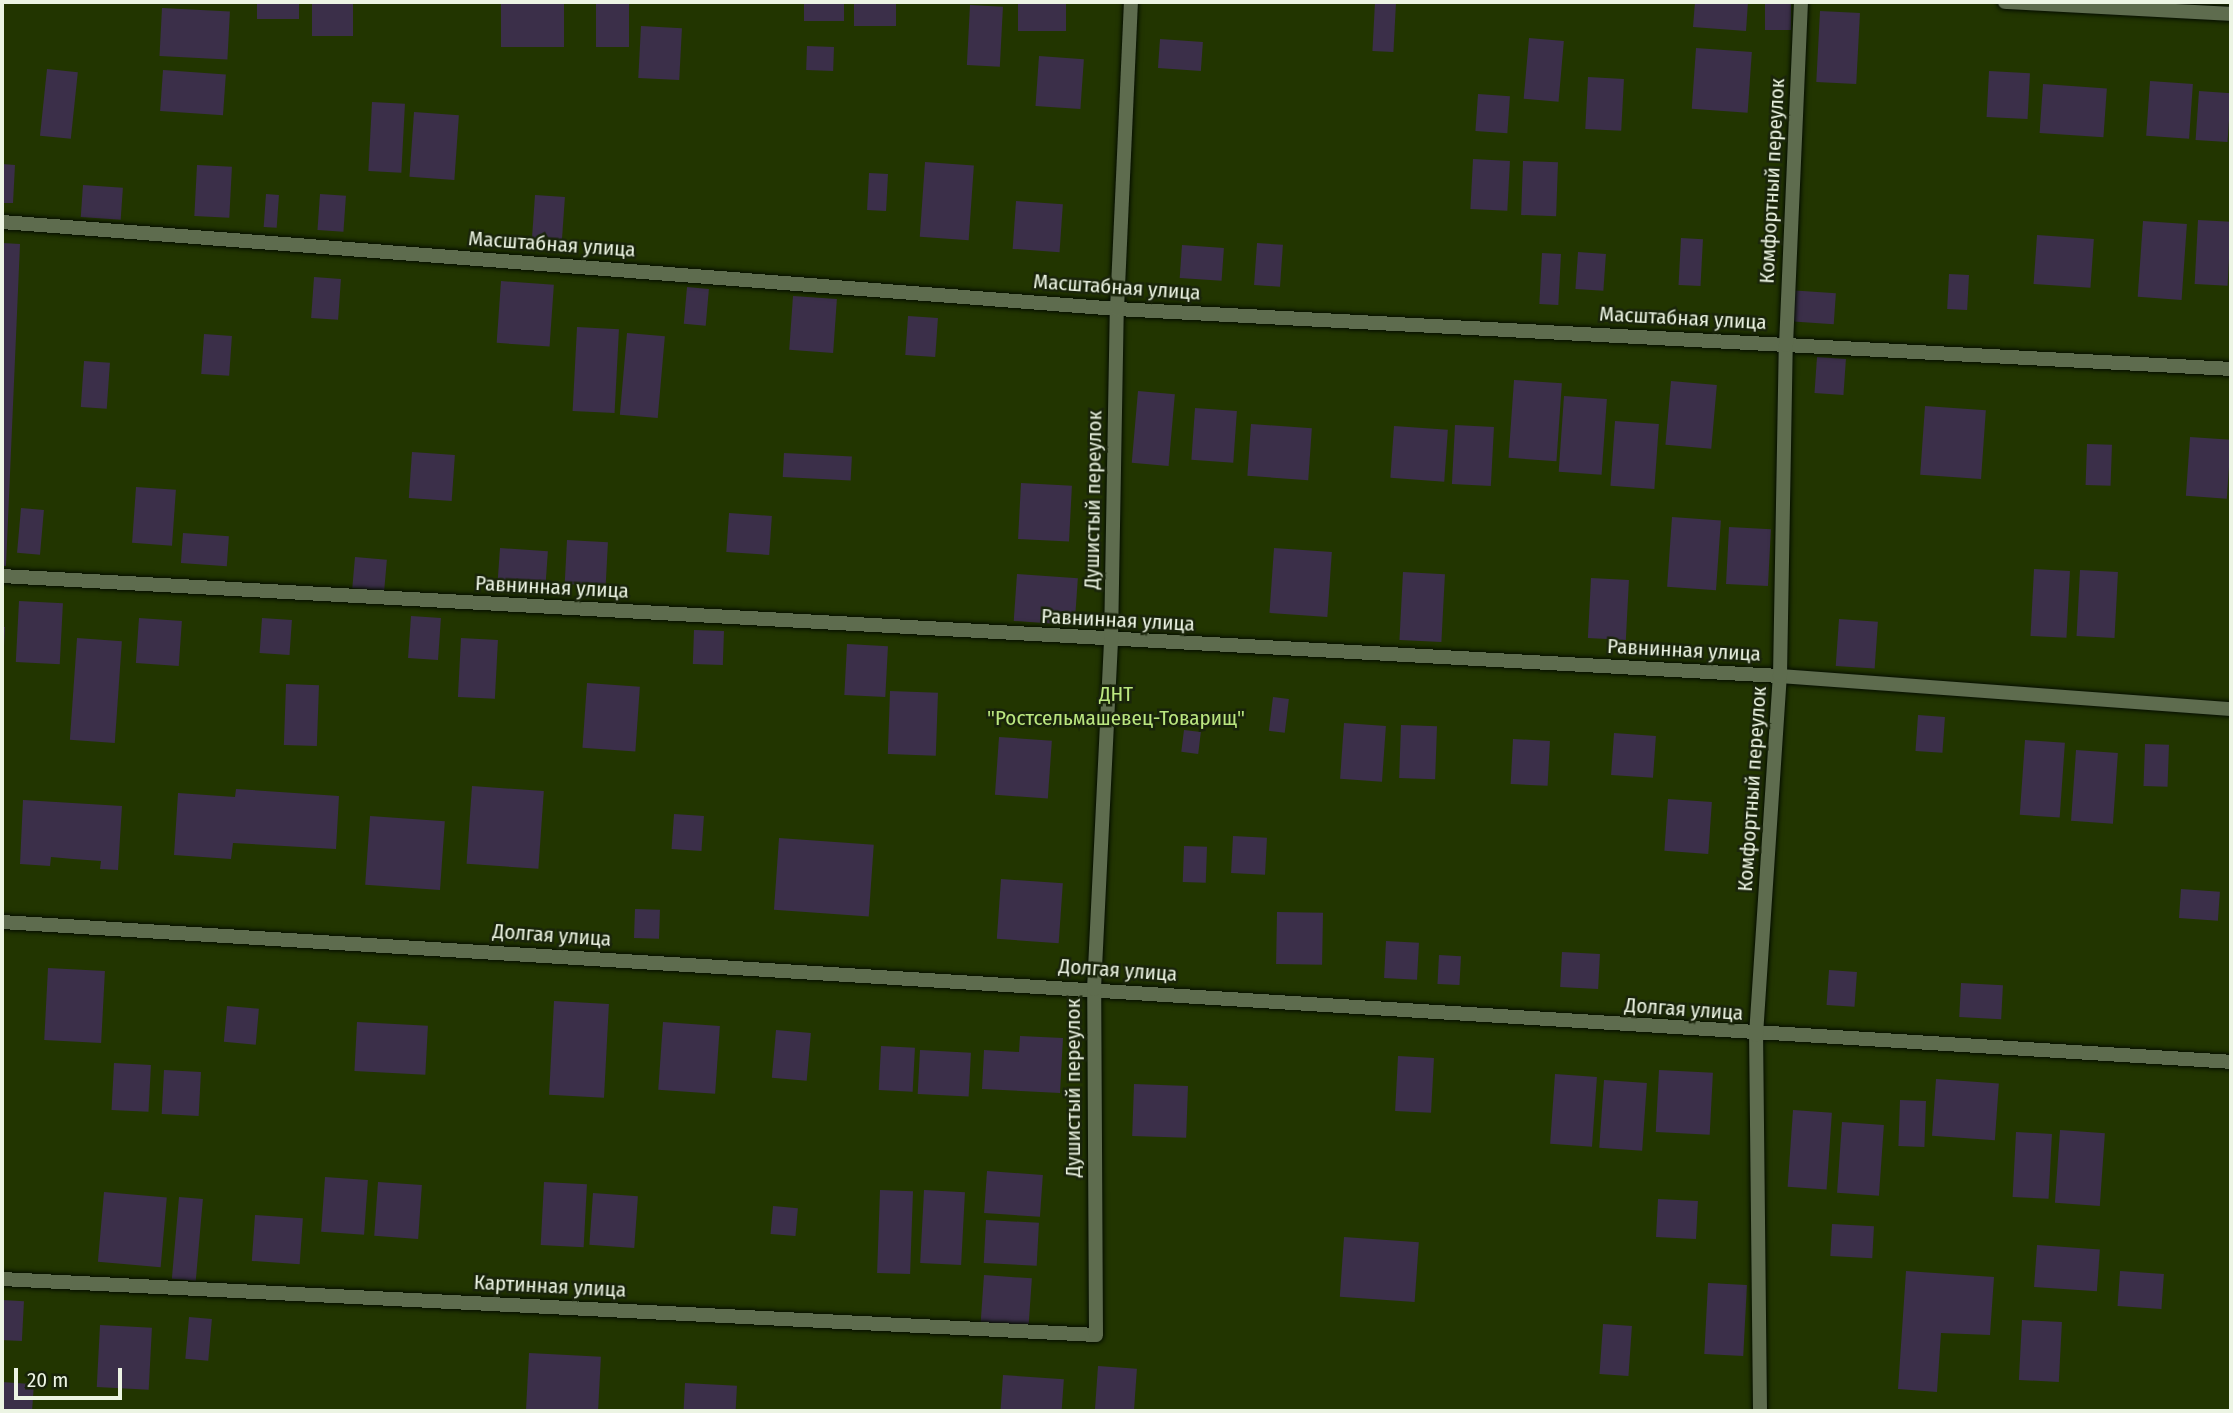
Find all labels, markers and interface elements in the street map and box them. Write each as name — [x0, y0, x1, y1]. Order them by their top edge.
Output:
street label: Комфортный переулок — [1754, 78, 1790, 284]
street label: Масштабная улица — [468, 226, 636, 262]
street label: Масштабная улица — [1033, 269, 1201, 305]
street label: Масштабная улица — [1599, 301, 1767, 335]
street label: Душистый переулок — [1079, 410, 1107, 590]
street label: Равнинная улица — [475, 570, 629, 604]
street label: Равнинная улица — [1041, 603, 1195, 637]
street label: Равнинная улица — [1607, 633, 1761, 667]
park label: ДНТ "Ростсельмашевец-Товарищ" — [987, 681, 1245, 731]
street label: Комфортный переулок — [1732, 686, 1772, 892]
street label: Долгая улица — [492, 918, 612, 952]
street label: Долгая улица — [1058, 953, 1178, 987]
street label: Долгая улица — [1624, 992, 1744, 1026]
street label: Душистый переулок — [1060, 999, 1086, 1177]
street label: Картинная улица — [473, 1269, 627, 1303]
scale bar — [18, 1354, 126, 1398]
text: 20 m — [27, 1367, 68, 1393]

